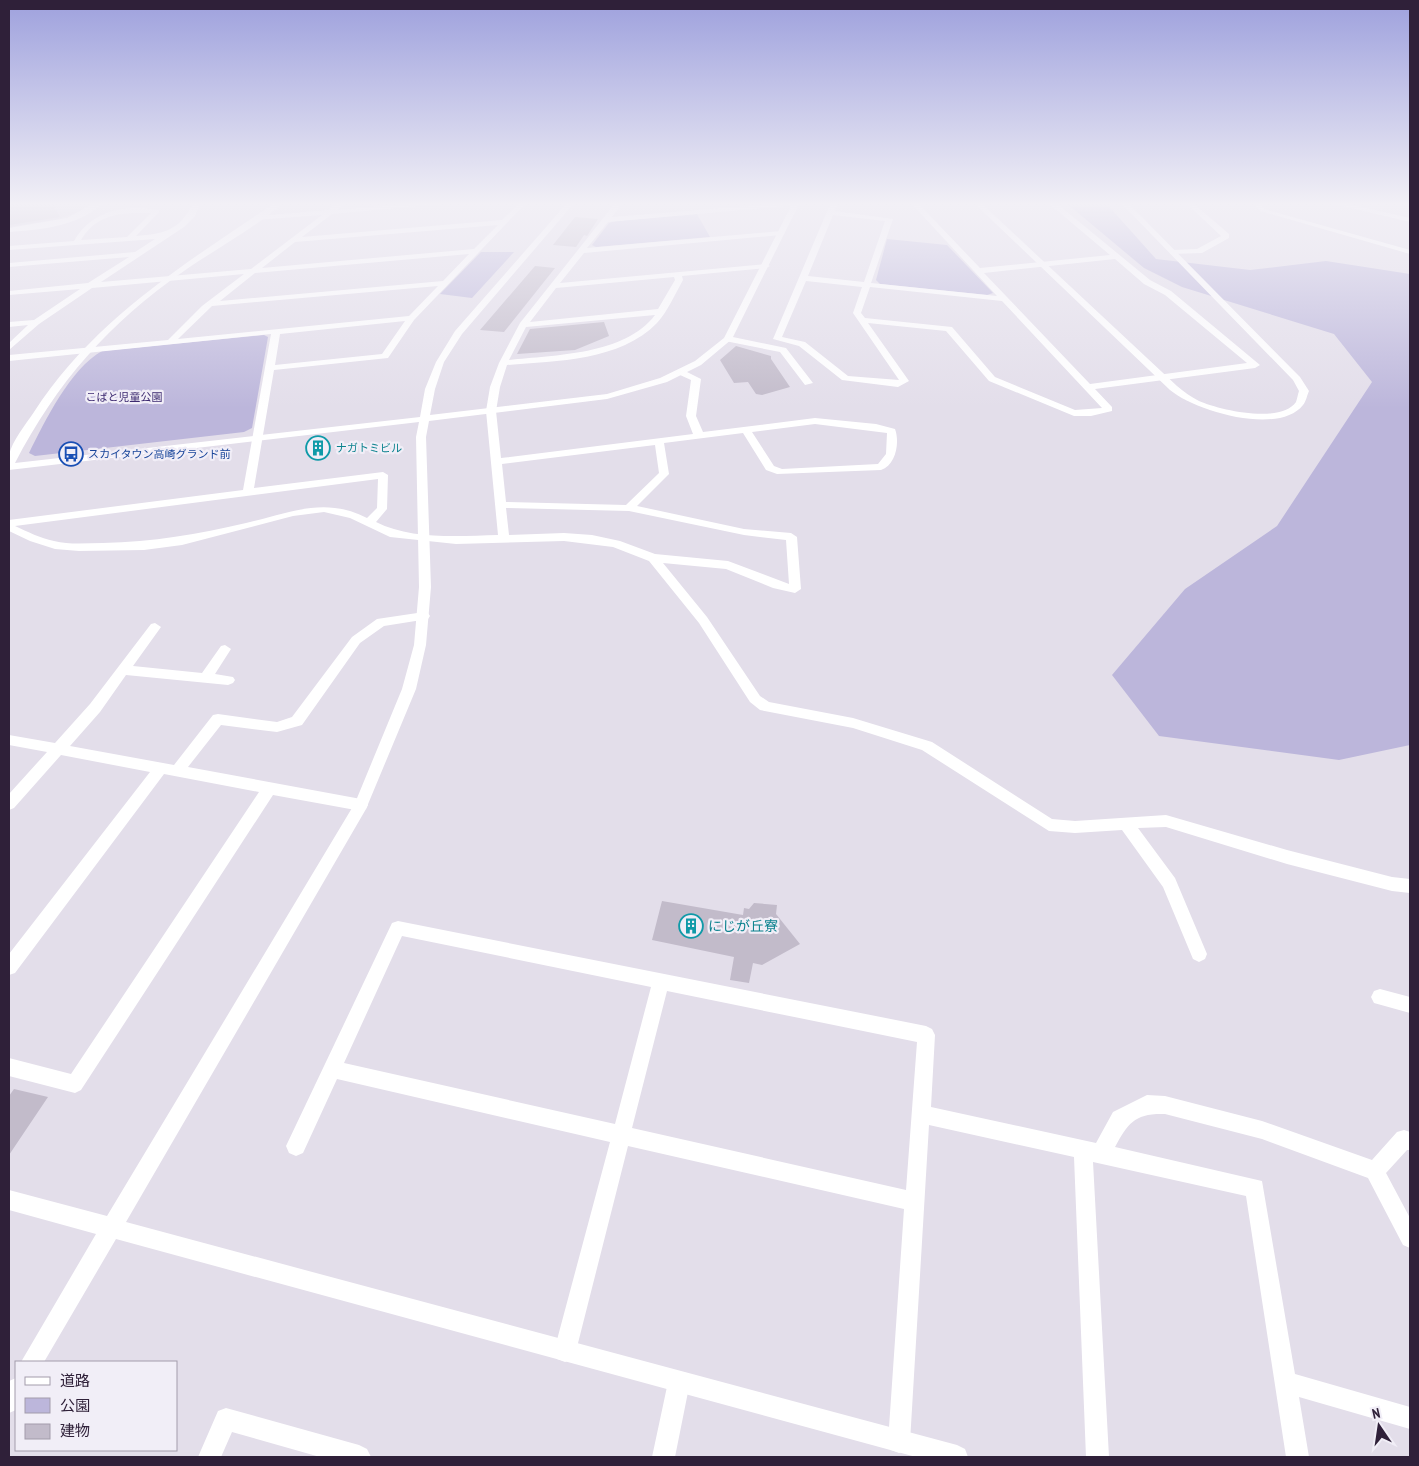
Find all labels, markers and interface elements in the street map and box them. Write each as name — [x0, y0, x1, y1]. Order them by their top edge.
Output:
park label: こばと児童公園 — [86, 390, 163, 404]
building icon: ナガトミビル — [305, 435, 331, 461]
bus stop icon: スカイタウン高崎グランド前 — [58, 441, 84, 467]
place label: ナガトミビル — [336, 441, 402, 455]
place label: スカイタウン高崎グランド前 — [88, 447, 231, 461]
building icon: にじが丘寮 — [678, 913, 704, 939]
place label: にじが丘寮 — [708, 917, 778, 935]
legend — [15, 1361, 178, 1451]
text: 道路 — [60, 1371, 90, 1390]
text: 公園 — [60, 1396, 90, 1415]
north arrow — [1354, 1401, 1404, 1451]
text: N — [1370, 1404, 1382, 1423]
text: 建物 — [60, 1421, 90, 1440]

